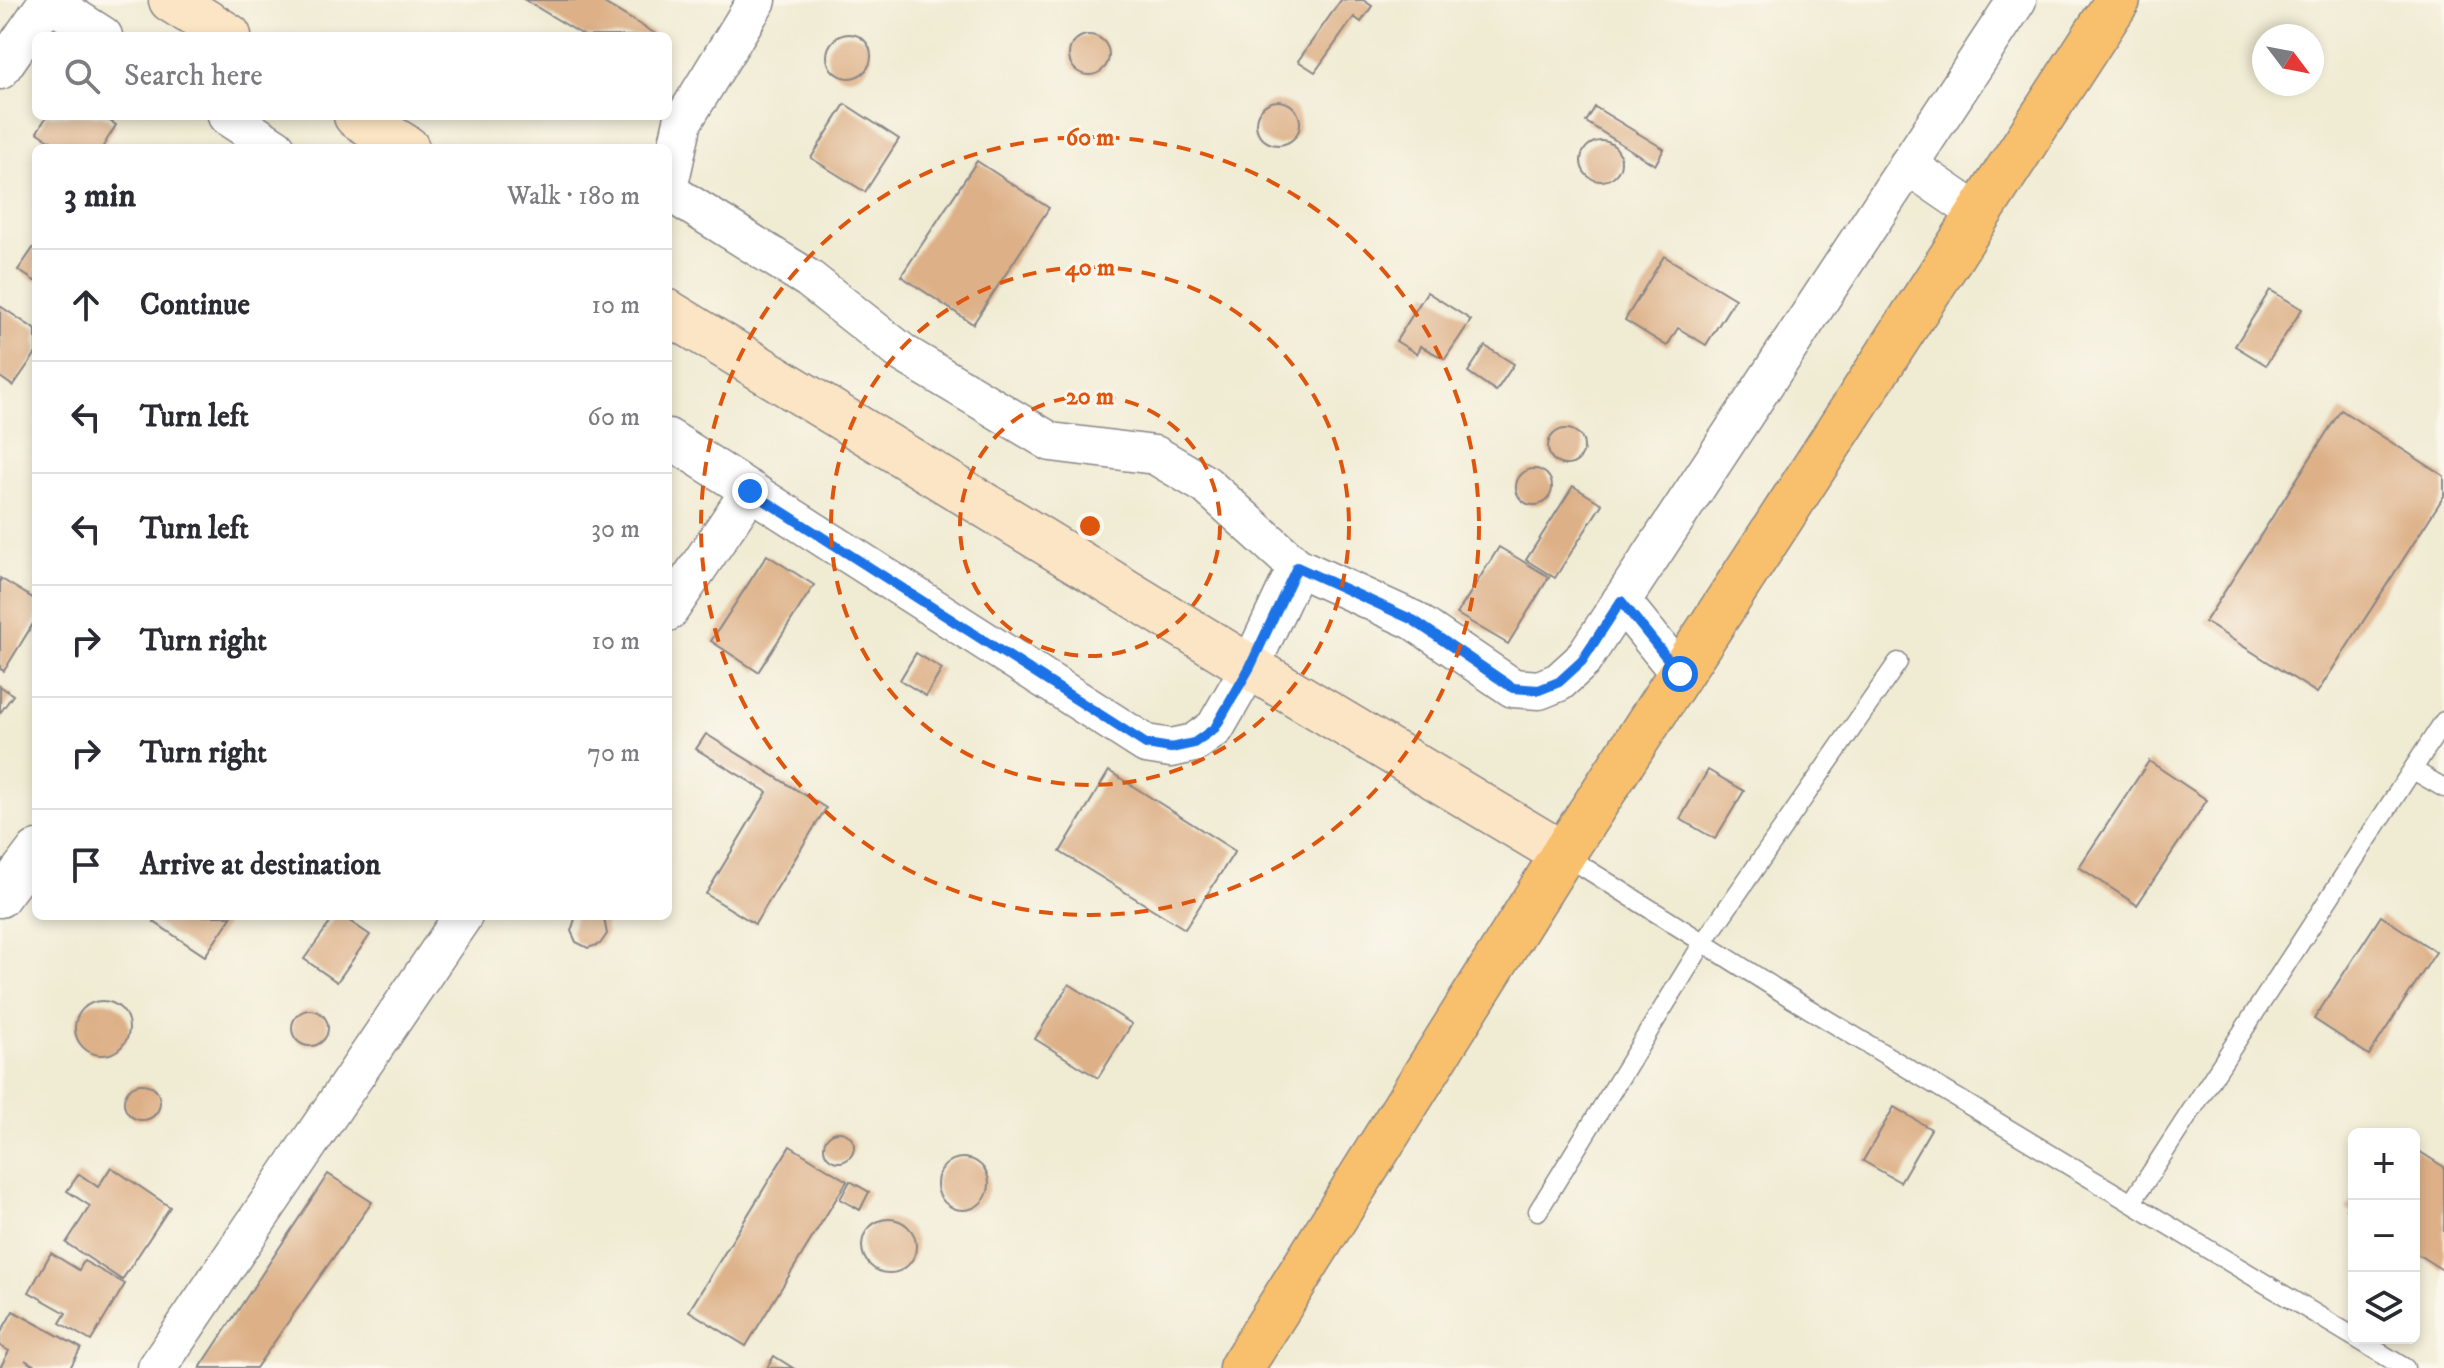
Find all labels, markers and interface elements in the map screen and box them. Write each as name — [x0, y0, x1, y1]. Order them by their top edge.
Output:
north arrow — [2252, 24, 2324, 96]
search box — [32, 32, 672, 120]
icon: search — [60, 54, 104, 98]
text: Search here — [124, 58, 263, 95]
text: 60 m — [1066, 123, 1114, 153]
text: 3 min — [64, 175, 136, 217]
text: Walk · 180 m — [507, 180, 640, 213]
text: 40 m — [1065, 253, 1115, 283]
icon: ahead — [64, 283, 108, 327]
text: Continue — [140, 287, 250, 324]
text: 10 m — [591, 289, 640, 322]
text: 20 m — [1066, 382, 1114, 412]
icon: left — [64, 395, 108, 439]
text: Turn left — [140, 399, 249, 436]
text: 60 m — [587, 401, 640, 434]
route end — [732, 473, 768, 509]
icon: left — [64, 507, 108, 551]
text: Turn left — [140, 511, 249, 548]
centre of rings — [1076, 512, 1104, 540]
text: 30 m — [591, 513, 640, 546]
icon: right — [64, 619, 108, 663]
text: Turn right — [140, 623, 267, 660]
text: 10 m — [591, 625, 640, 658]
route start — [1662, 656, 1698, 692]
icon: right — [64, 731, 108, 775]
text: Turn right — [140, 735, 267, 772]
text: 70 m — [587, 737, 640, 770]
icon: arrive — [64, 843, 108, 887]
text: Arrive at destination — [140, 847, 381, 884]
map controls — [2348, 1128, 2420, 1344]
button: + — [2348, 1128, 2420, 1200]
button: − — [2348, 1200, 2420, 1272]
button: layers — [2348, 1272, 2420, 1344]

